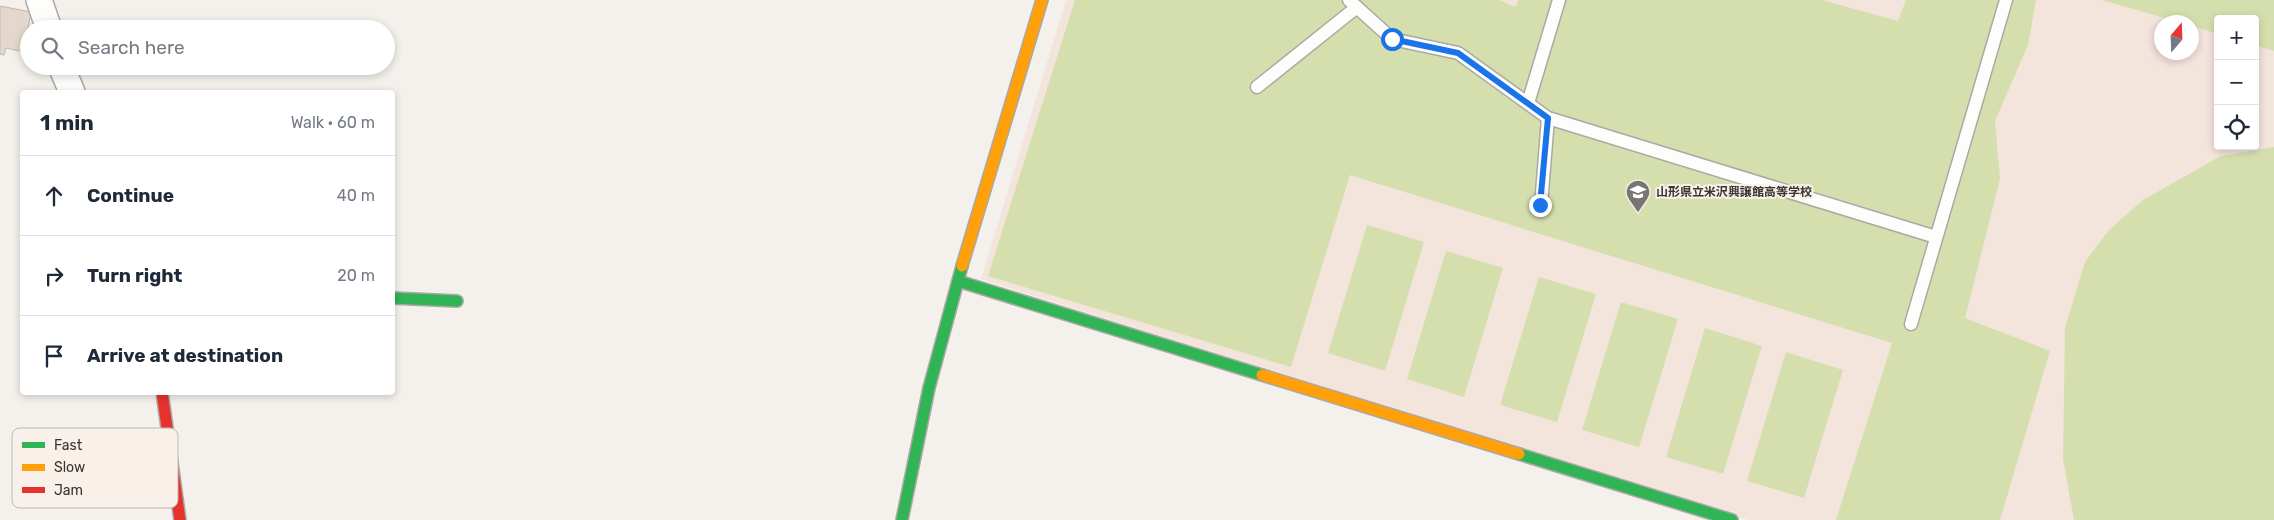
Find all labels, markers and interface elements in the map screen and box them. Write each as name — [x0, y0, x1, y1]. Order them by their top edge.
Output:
north arrow — [2154, 15, 2199, 60]
map controls — [2214, 15, 2259, 150]
button: + — [2214, 15, 2259, 60]
search box — [20, 20, 395, 75]
route start — [1381, 28, 1404, 51]
icon: search — [38, 34, 66, 62]
text: Search here — [78, 36, 185, 59]
button: − — [2214, 60, 2259, 105]
button: locate — [2214, 105, 2259, 150]
text: 1 min — [40, 110, 94, 135]
text: Walk · 60 m — [291, 113, 375, 132]
school or university icon: 山形県立米沢興譲館高等学校 — [1625, 179, 1651, 213]
icon: ahead — [40, 182, 68, 210]
text: Continue — [87, 184, 174, 207]
place label: 山形県立米沢興譲館高等学校 — [1656, 185, 1812, 199]
text: 40 m — [337, 186, 375, 205]
route end — [1529, 194, 1552, 217]
icon: right — [40, 262, 68, 290]
text: Turn right — [87, 264, 182, 287]
text: 20 m — [337, 266, 375, 285]
icon: arrive — [40, 342, 68, 370]
text: Arrive at destination — [87, 344, 283, 367]
legend — [12, 428, 178, 508]
text: Fast — [54, 437, 83, 454]
text: Slow — [54, 459, 85, 476]
text: Jam — [54, 482, 83, 499]

